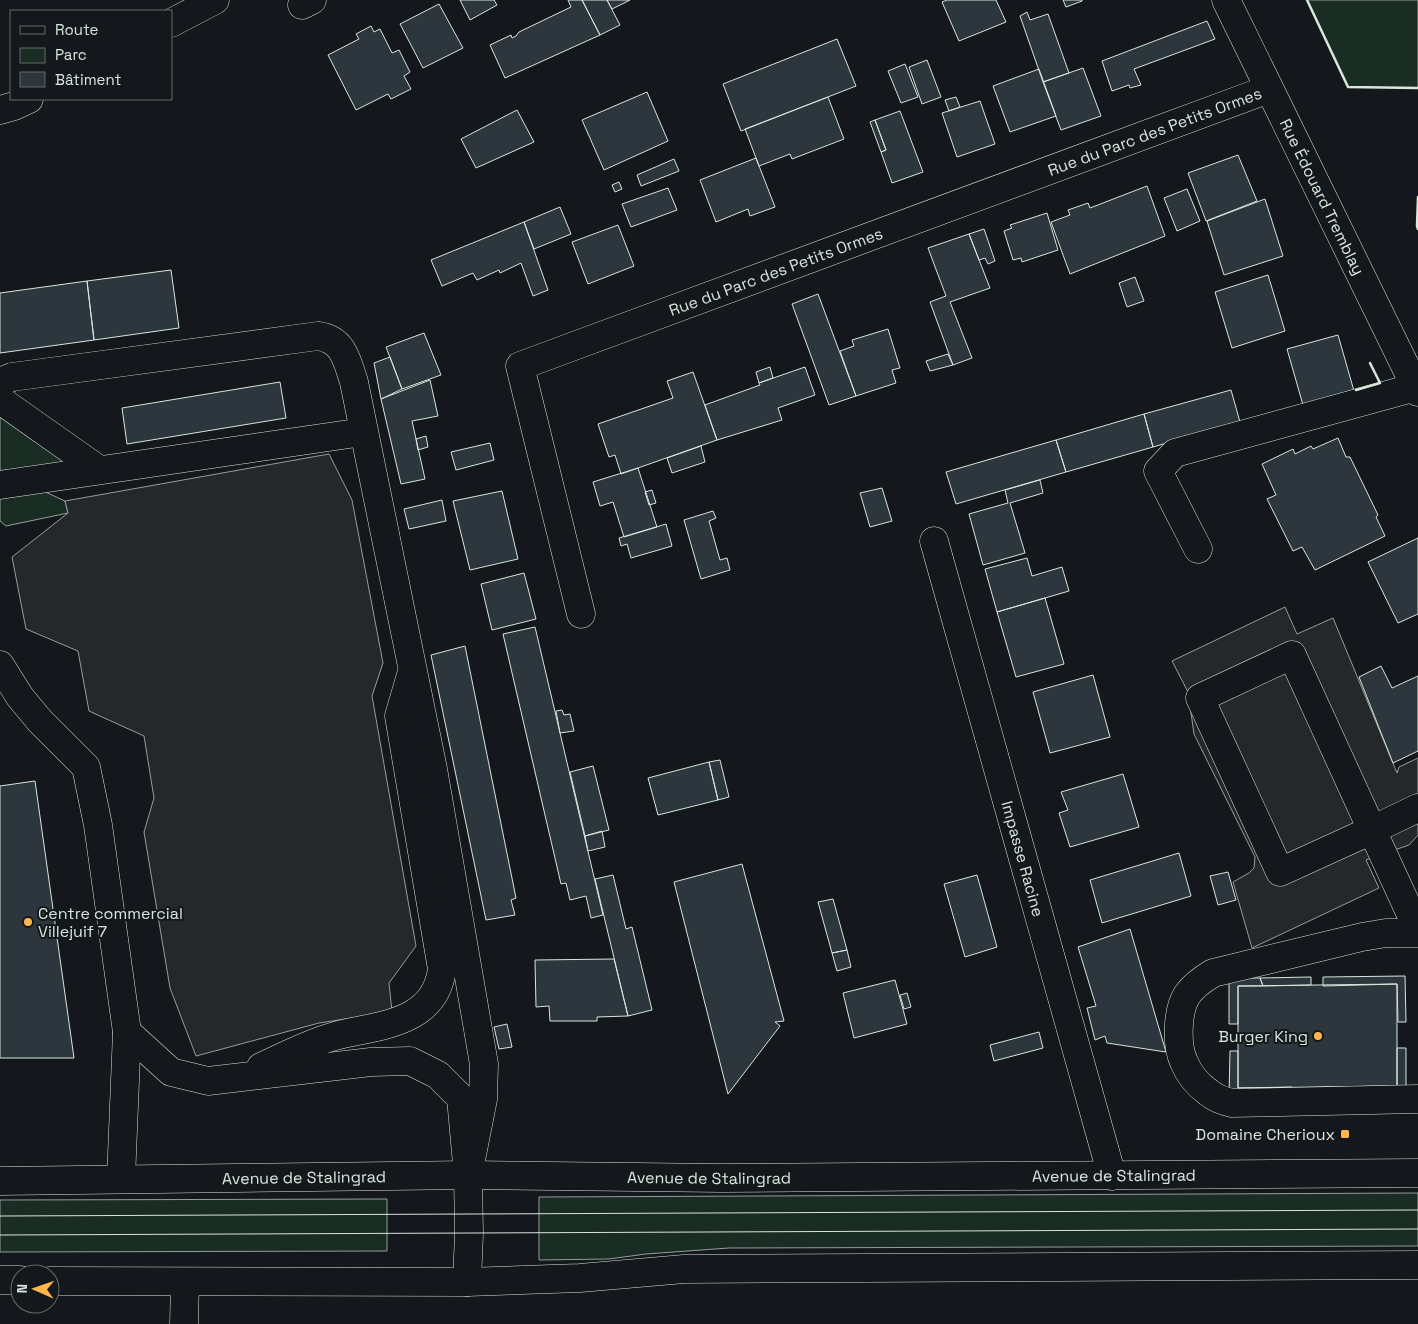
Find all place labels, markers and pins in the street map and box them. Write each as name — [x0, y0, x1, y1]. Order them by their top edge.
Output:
place label: Centre commercial Villejuif 7 — [38, 903, 183, 942]
marker: Centre commercial Villejuif 7 — [22, 916, 34, 928]
place label: Burger King — [1218, 1026, 1308, 1047]
marker: Burger King — [1312, 1030, 1324, 1042]
place label: Domaine Cherioux — [1196, 1124, 1335, 1145]
marker: Domaine Cherioux — [1339, 1128, 1351, 1140]

